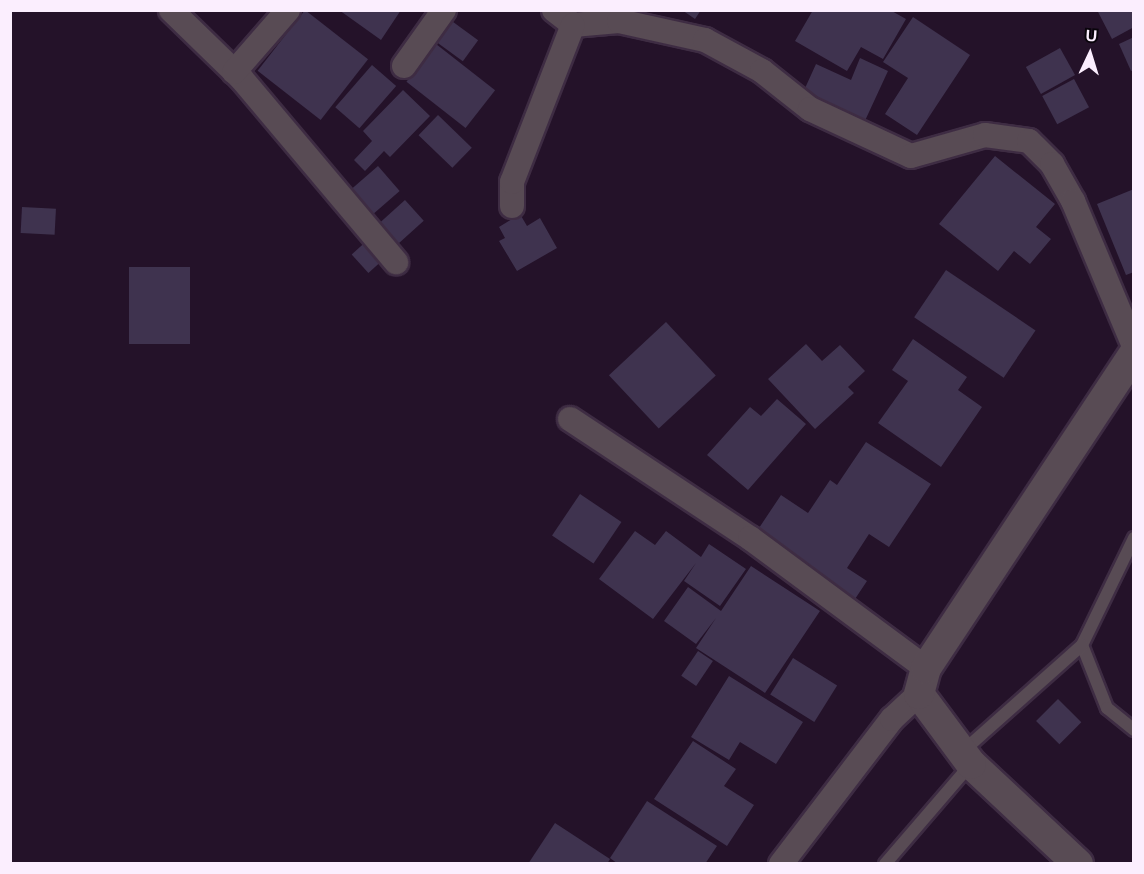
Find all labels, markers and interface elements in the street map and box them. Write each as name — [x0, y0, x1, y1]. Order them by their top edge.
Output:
north arrow — [1060, 24, 1120, 84]
text: U — [1085, 27, 1098, 44]

